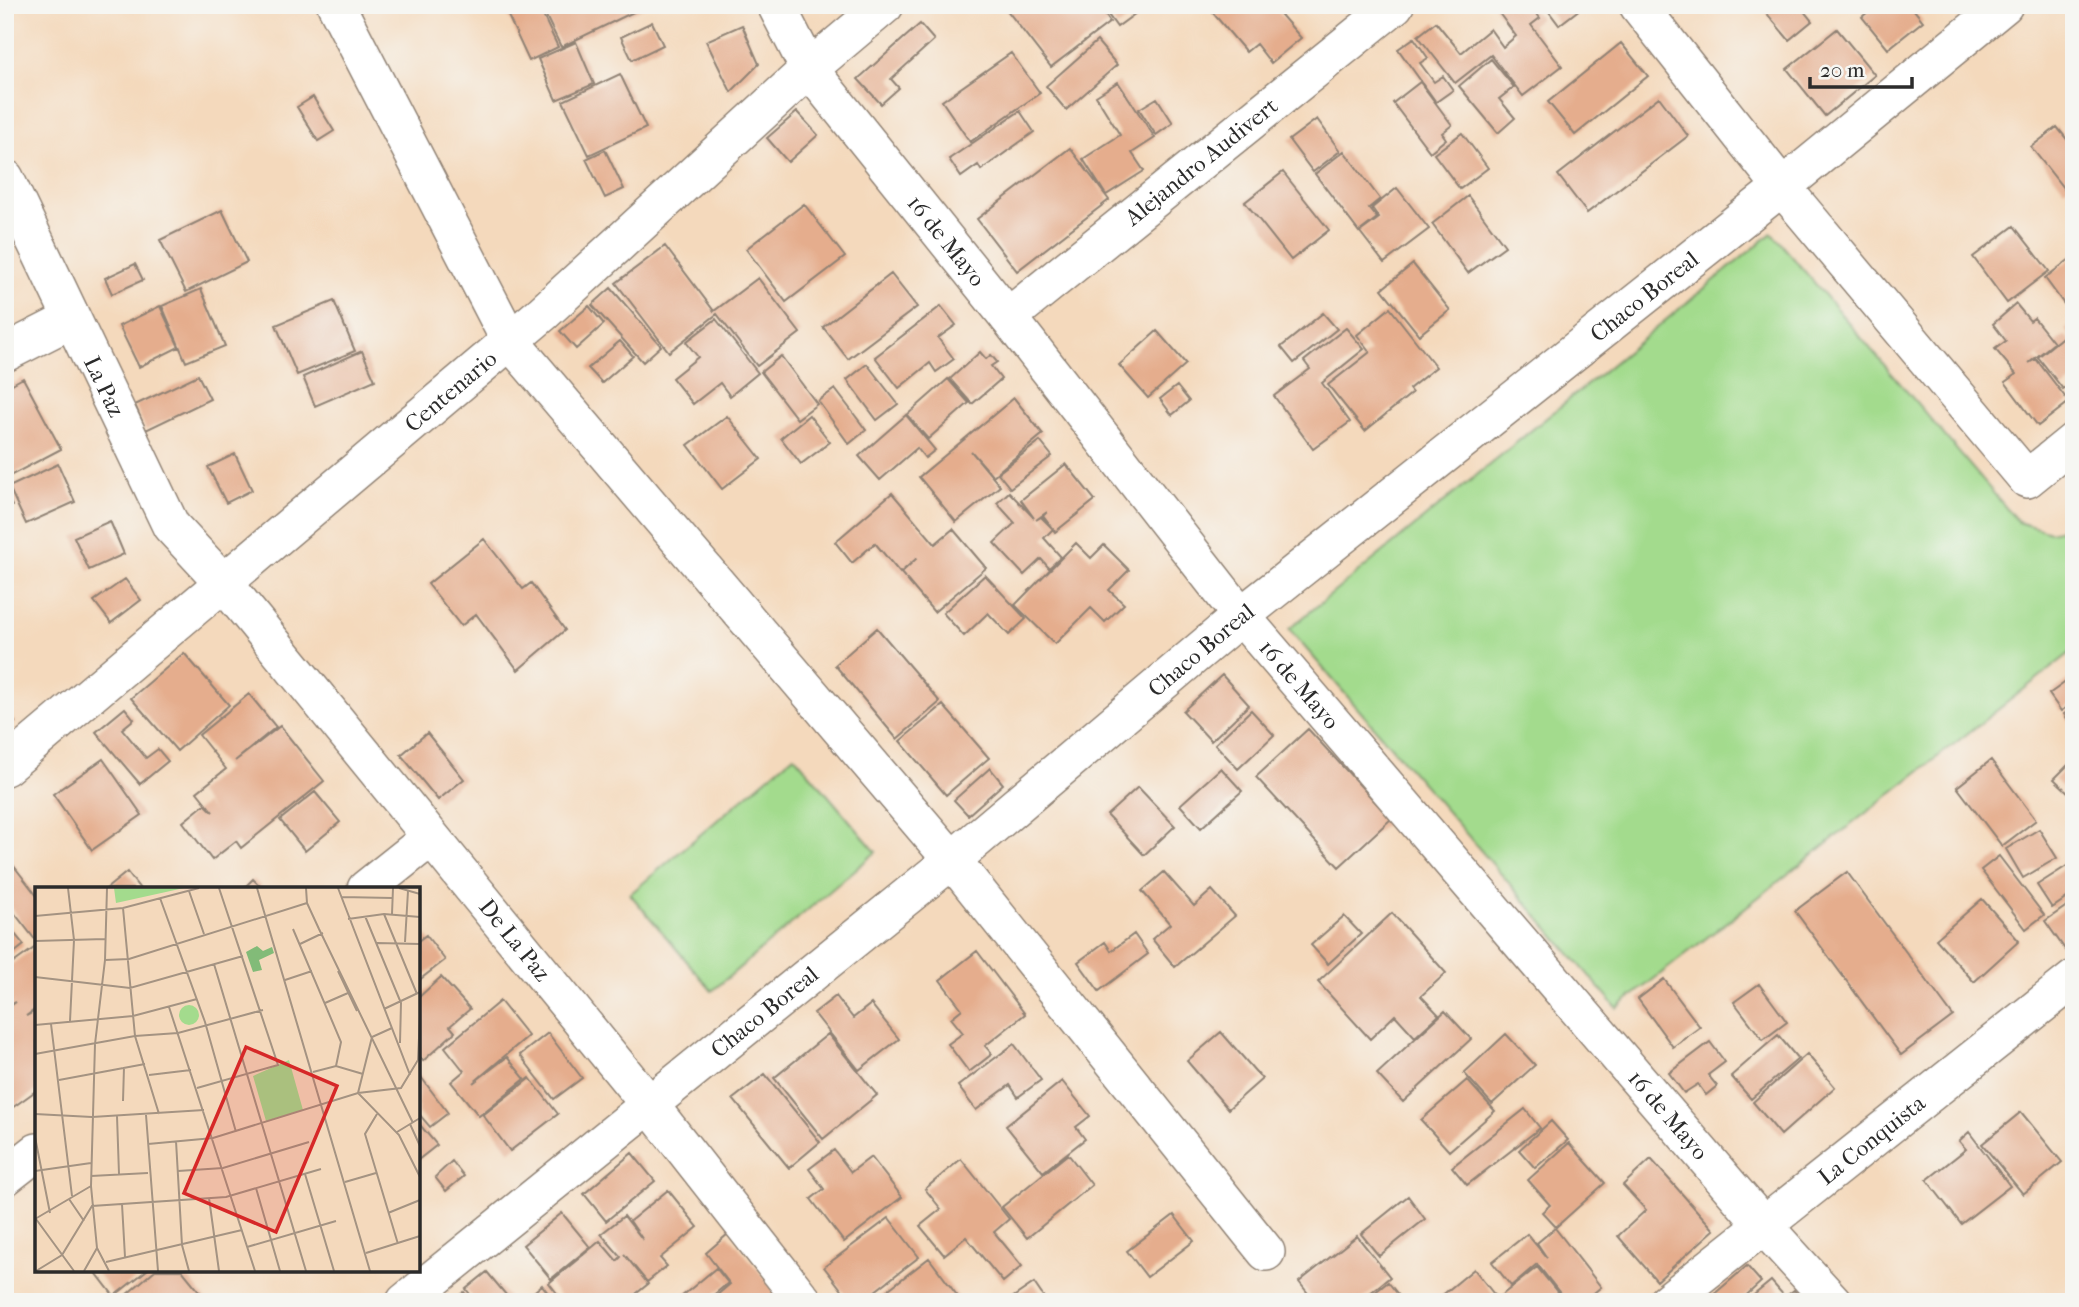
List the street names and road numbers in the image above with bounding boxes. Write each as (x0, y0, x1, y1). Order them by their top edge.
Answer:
street label: Alejandro Audivert (1119, 92, 1283, 232)
street label: 16 de Mayo (902, 190, 991, 292)
street label: Chaco Boreal (1585, 245, 1704, 347)
street label: Centenario (399, 345, 502, 437)
street label: La Paz (78, 352, 130, 421)
street label: Chaco Boreal (1142, 597, 1260, 702)
street label: 16 de Mayo (1254, 634, 1345, 735)
street label: De La Paz (474, 894, 556, 986)
street label: Chaco Boreal (705, 960, 824, 1063)
street label: 16 de Mayo (1623, 1065, 1714, 1165)
street label: La Conquista (1813, 1089, 1931, 1190)

